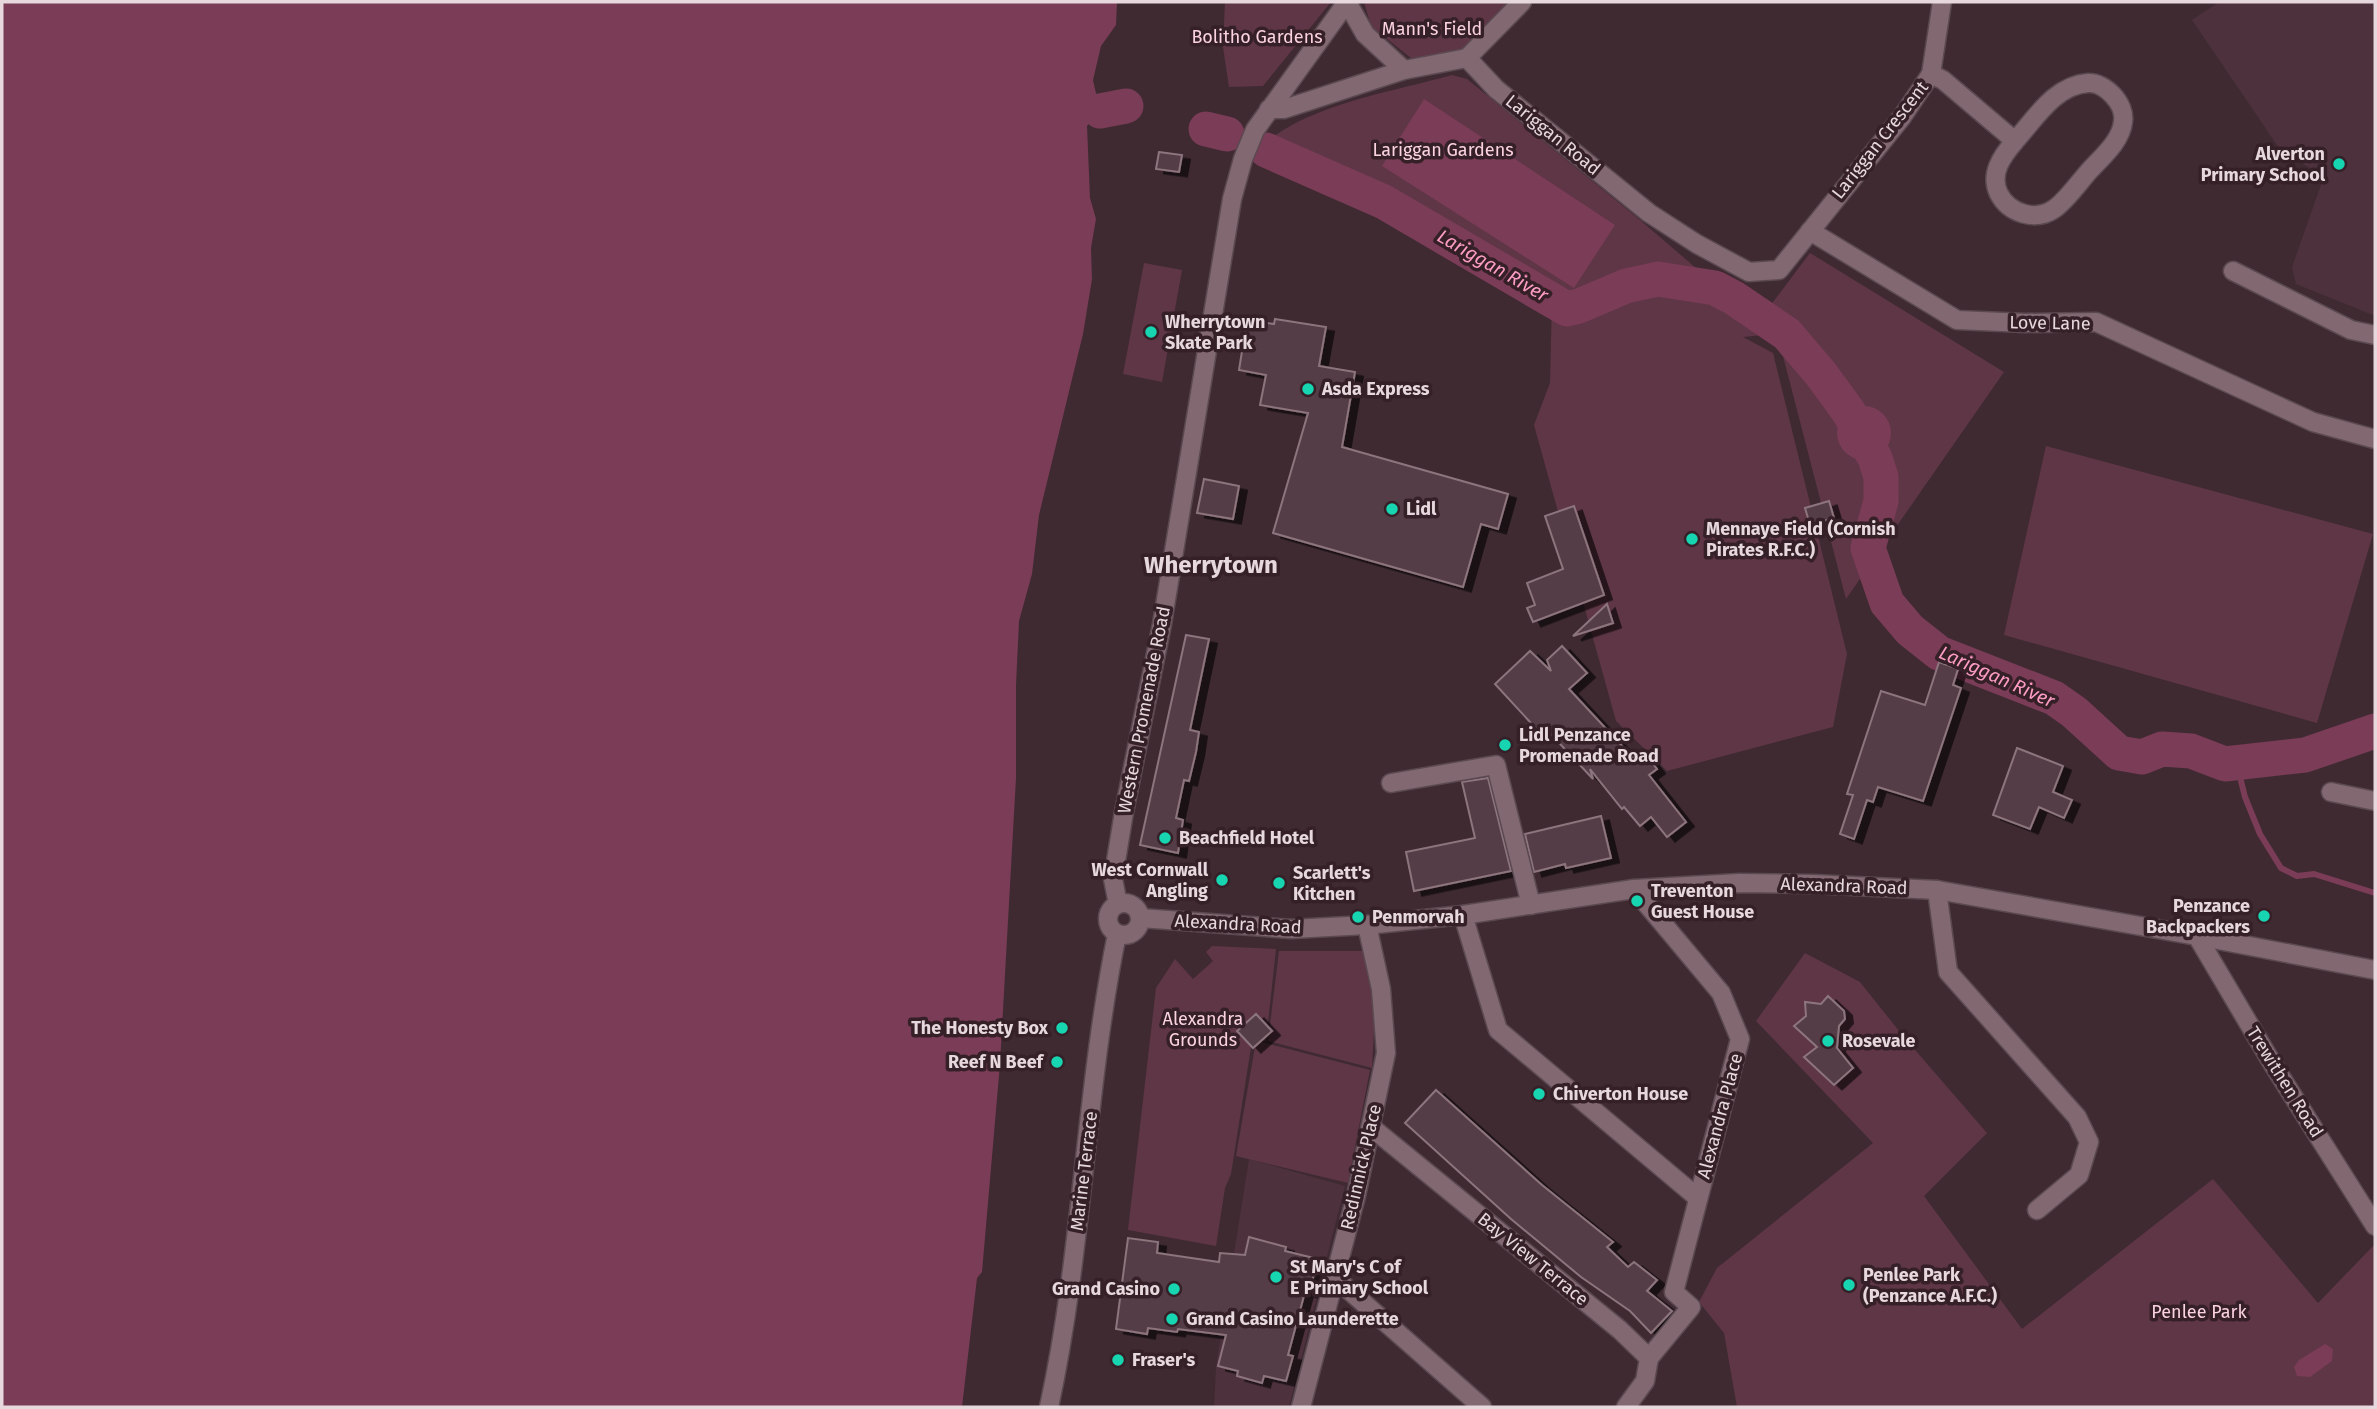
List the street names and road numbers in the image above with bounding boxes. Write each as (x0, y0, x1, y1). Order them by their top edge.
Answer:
street label: Lariggan Crescent (1827, 76, 1933, 203)
street label: Lariggan Road (1501, 90, 1605, 180)
street label: Love Lane (2009, 311, 2091, 335)
street label: Western Promenade Road (1113, 605, 1175, 815)
street label: Alexandra Road (1780, 873, 1908, 899)
street label: Alexandra Road (1174, 910, 1302, 938)
street label: Trewithen Road (2242, 1022, 2328, 1142)
street label: Alexandra Place (1693, 1051, 1747, 1181)
street label: Redinnick Place (1336, 1102, 1386, 1232)
street label: Marine Terrace (1066, 1110, 1102, 1232)
street label: Bay View Terrace (1473, 1208, 1593, 1310)

